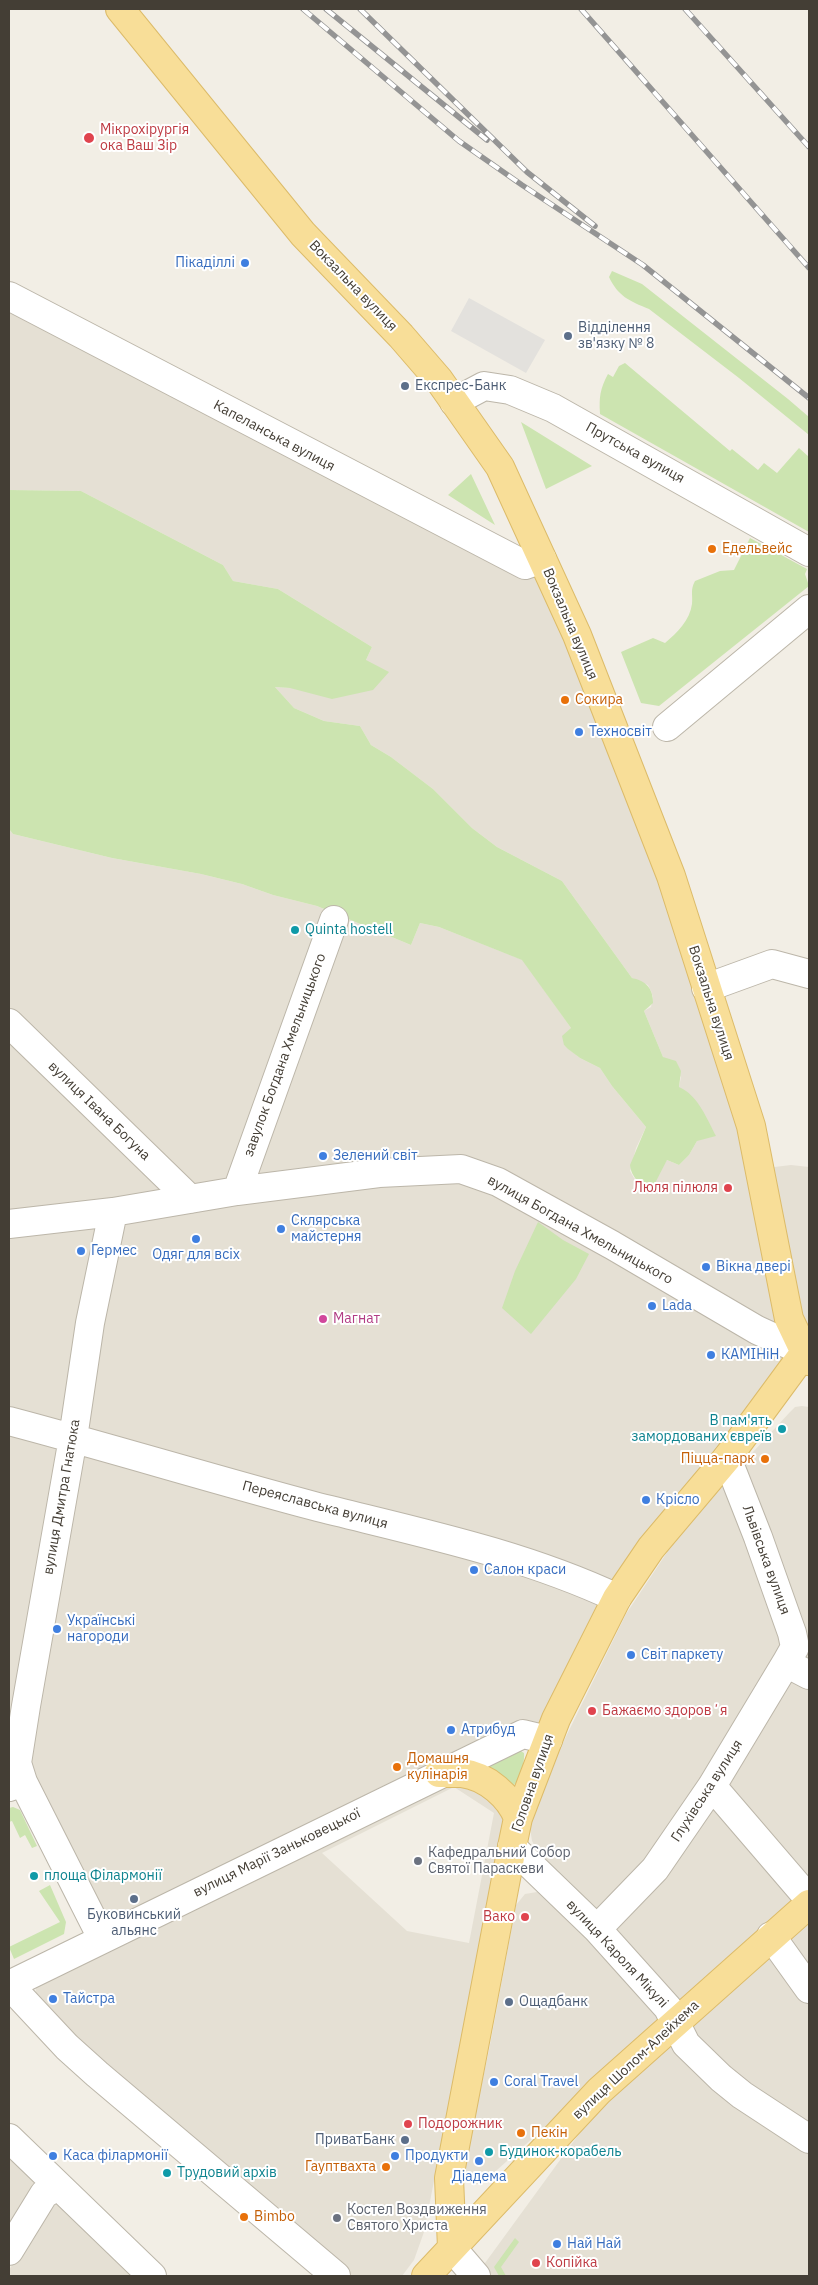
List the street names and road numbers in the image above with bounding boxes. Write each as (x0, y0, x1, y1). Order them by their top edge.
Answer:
street label: Вокзальна вулиця (305, 237, 401, 335)
street label: Капеланська вулиця (210, 397, 338, 475)
street label: Прутська вулиця (583, 419, 687, 487)
street label: Вокзальна вулиця (539, 566, 601, 682)
street label: Вокзальна вулиця (684, 943, 738, 1063)
street label: завулок Богдана Хмельницького (240, 951, 330, 1159)
street label: вулиця Івана Богуна (45, 1058, 153, 1164)
street label: вулиця Богдана Хмельницького (484, 1172, 676, 1288)
street label: вулиця Дмитра Гнатюка (40, 1418, 84, 1576)
street label: Переяславська вулиця (240, 1477, 390, 1533)
street label: Львівська вулиця (738, 1503, 794, 1617)
street label: Головна вулиця (508, 1732, 558, 1834)
street label: Глухівська вулиця (668, 1737, 746, 1845)
street label: вулиця Марії Заньковецької (191, 1805, 363, 1901)
street label: вулиця Кароля Мікулі (562, 1896, 672, 2012)
street label: вулиця Шолом-Алейхема (569, 1997, 703, 2123)

